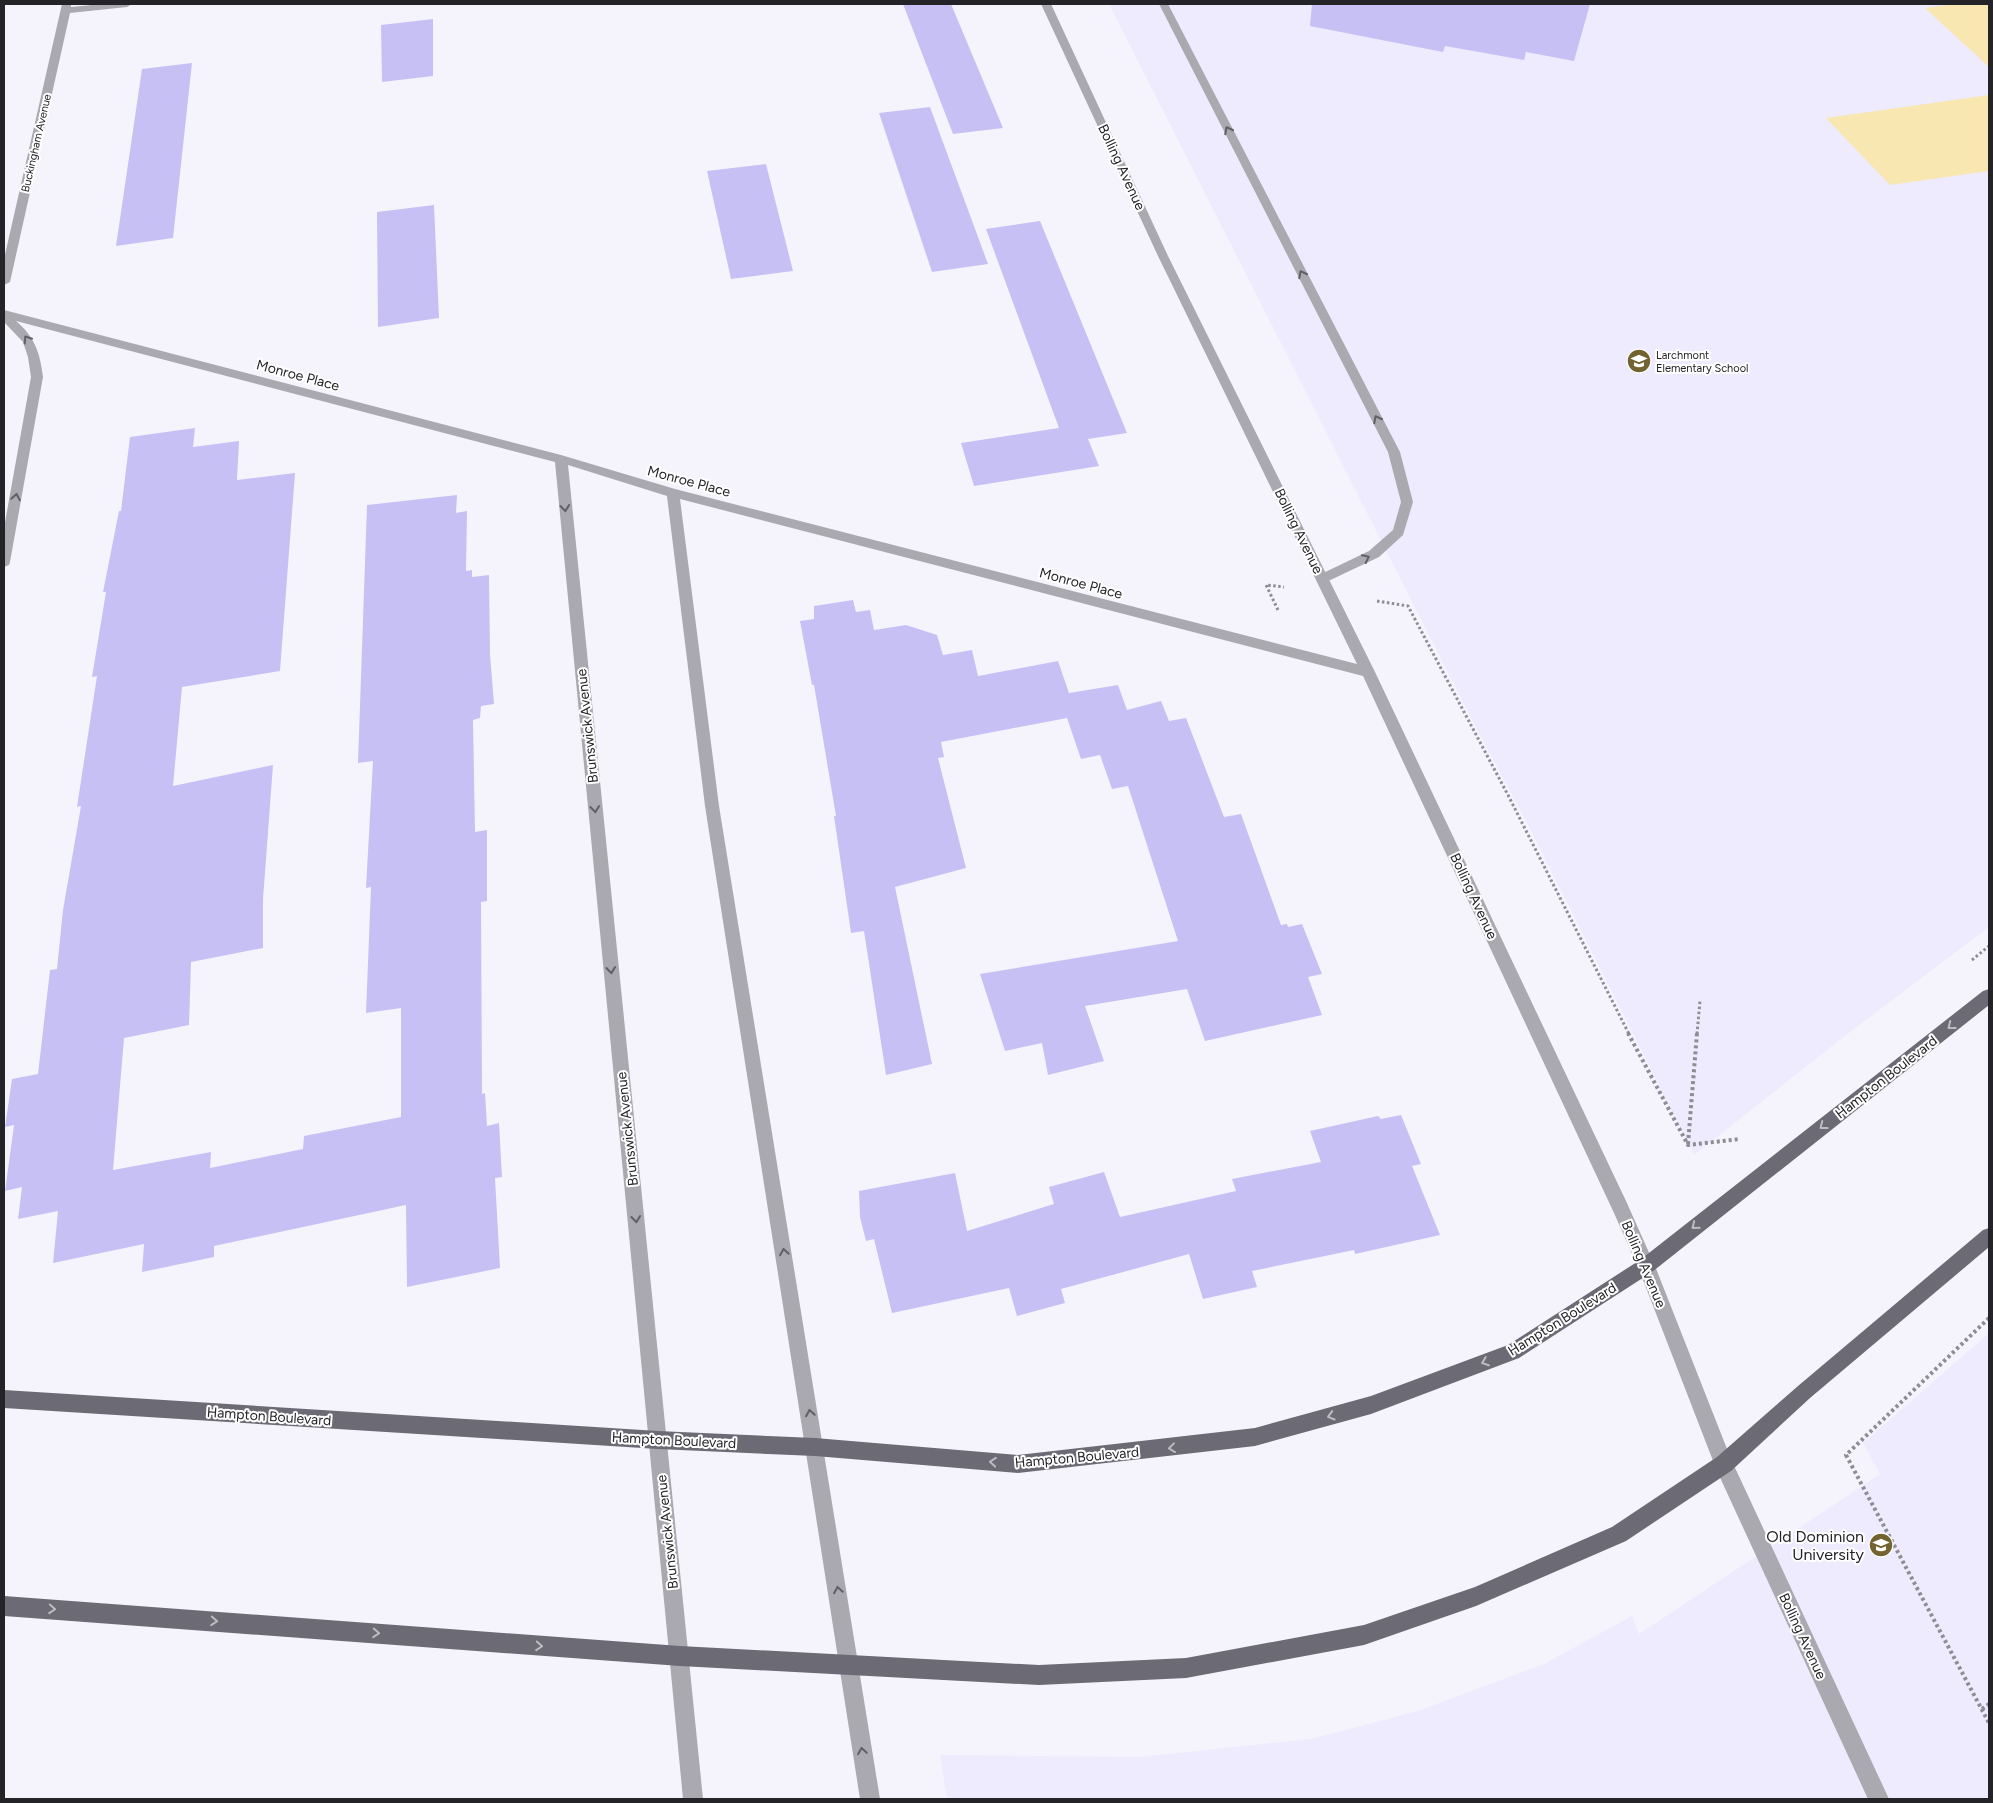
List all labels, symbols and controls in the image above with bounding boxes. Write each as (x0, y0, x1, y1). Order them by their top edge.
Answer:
street label: Buckingham Avenue (19, 93, 54, 193)
street label: Bolling Avenue (1094, 122, 1149, 213)
one-way arrow (1224, 126, 1234, 135)
one-way arrow (1298, 270, 1308, 279)
one-way arrow (24, 335, 33, 345)
school or university icon: Larchmont Elementary School (1626, 348, 1652, 374)
place label: Larchmont Elementary School (1656, 349, 1748, 375)
street label: Monroe Place (254, 356, 342, 395)
one-way arrow (1373, 415, 1383, 424)
street label: Monroe Place (645, 462, 733, 501)
street label: Bolling Avenue (1271, 486, 1327, 577)
one-way arrow (10, 493, 20, 502)
one-way arrow (560, 504, 571, 512)
one-way arrow (1361, 554, 1370, 564)
street label: Monroe Place (1037, 564, 1125, 603)
street label: Brunswick Avenue (573, 668, 602, 784)
one-way arrow (590, 805, 601, 813)
street label: Bolling Avenue (1446, 851, 1501, 942)
one-way arrow (606, 967, 617, 975)
one-way arrow (1948, 1020, 1957, 1028)
street label: Hampton Boulevard (1832, 1032, 1941, 1122)
street label: Brunswick Avenue (613, 1071, 642, 1187)
one-way arrow (1819, 1120, 1829, 1129)
one-way arrow (630, 1216, 641, 1224)
street label: Bolling Avenue (1618, 1218, 1670, 1311)
one-way arrow (1692, 1221, 1701, 1229)
one-way arrow (779, 1248, 790, 1256)
street label: Hampton Boulevard (1505, 1279, 1620, 1360)
one-way arrow (1481, 1356, 1489, 1366)
street label: Hampton Boulevard (206, 1404, 332, 1429)
one-way arrow (805, 1408, 815, 1417)
one-way arrow (1327, 1410, 1336, 1421)
street label: Hampton Boulevard (611, 1429, 737, 1452)
one-way arrow (1168, 1442, 1176, 1453)
street label: Hampton Boulevard (1014, 1444, 1140, 1471)
one-way arrow (989, 1456, 997, 1467)
street label: Brunswick Avenue (653, 1474, 682, 1590)
place label: Old Dominion University (1766, 1527, 1865, 1564)
school or university icon: Old Dominion University (1868, 1532, 1894, 1558)
one-way arrow (834, 1586, 844, 1595)
street label: Bolling Avenue (1775, 1591, 1830, 1682)
one-way arrow (49, 1604, 57, 1615)
one-way arrow (211, 1616, 219, 1627)
one-way arrow (373, 1628, 381, 1639)
one-way arrow (535, 1640, 543, 1651)
one-way arrow (857, 1747, 868, 1755)

